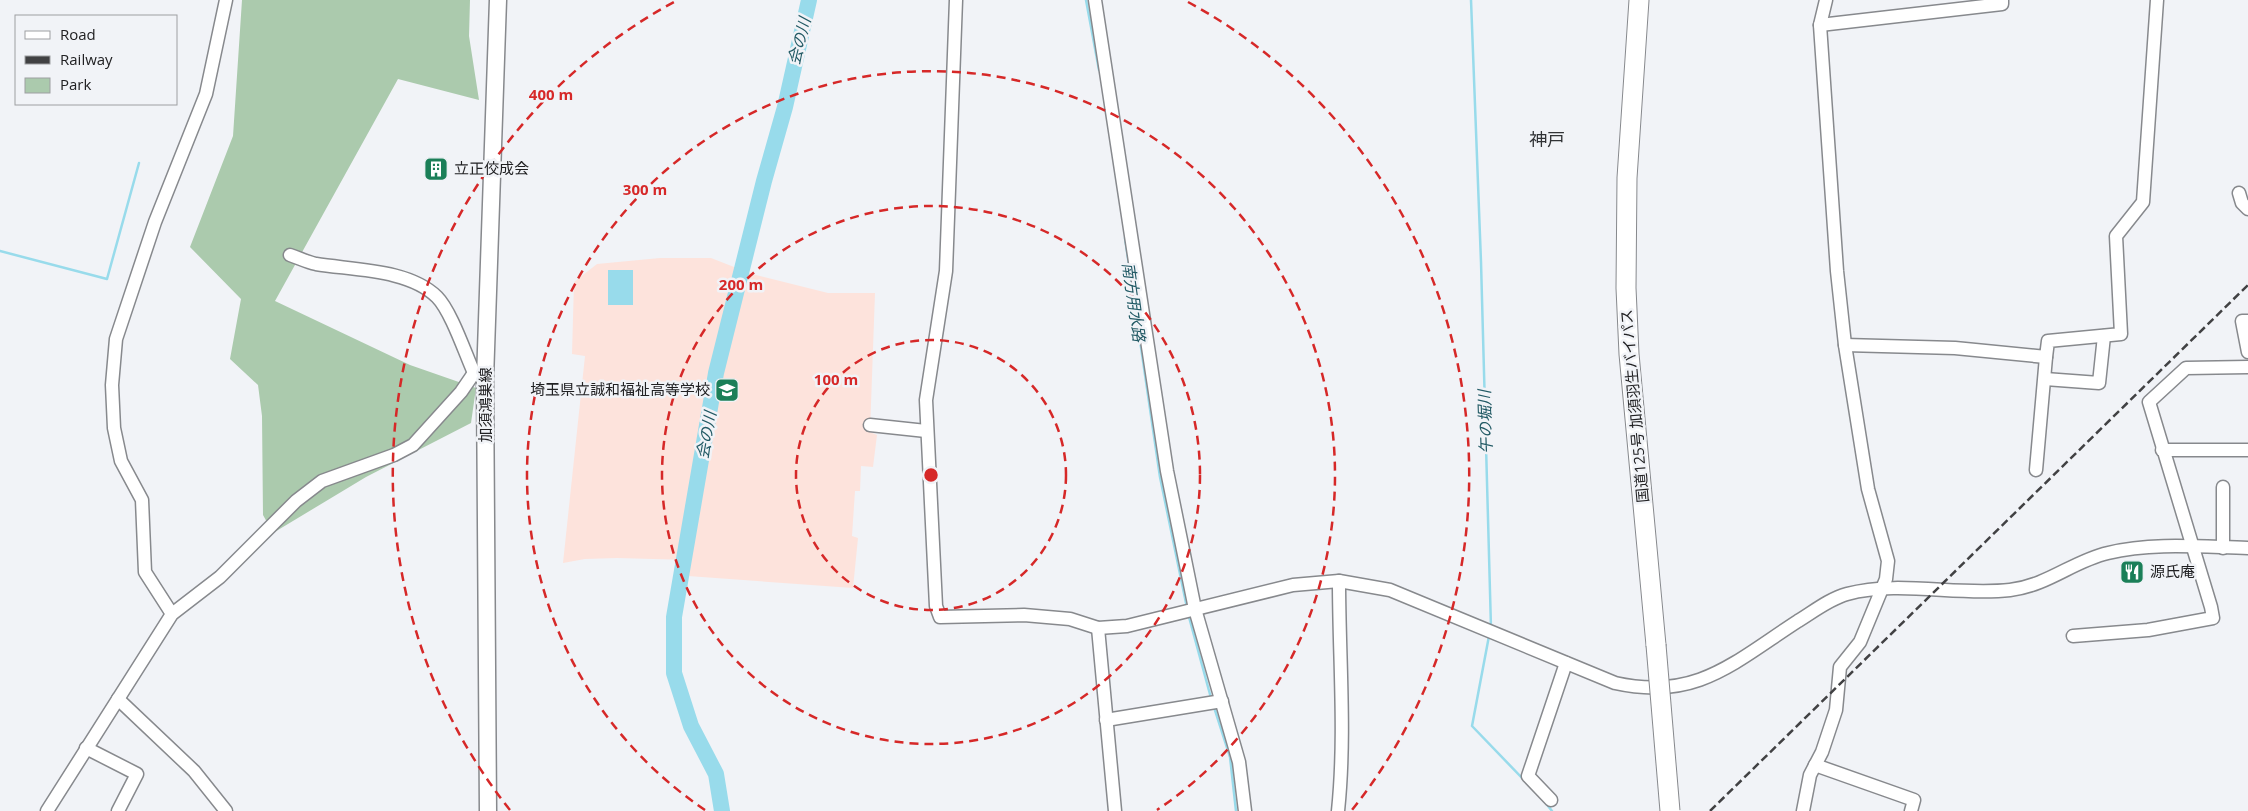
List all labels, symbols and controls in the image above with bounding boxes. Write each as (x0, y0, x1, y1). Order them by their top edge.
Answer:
water label: 会の川 (783, 13, 816, 67)
legend (15, 15, 178, 105)
text: Road (60, 24, 96, 44)
text: Railway (60, 49, 113, 69)
text: Park (60, 74, 91, 94)
text: 400 m (529, 84, 573, 104)
district label: 神戸 (1529, 127, 1565, 151)
building icon: 立正佼成会 (423, 156, 449, 182)
place label: 立正佼成会 (454, 158, 529, 178)
text: 300 m (623, 179, 667, 199)
water label: 南方用水路 (1118, 261, 1151, 345)
text: 200 m (719, 274, 763, 294)
street label: 国道125号 加須羽生バイパス (1616, 308, 1652, 504)
street label: 加須鴻巣線 (475, 367, 495, 443)
text: 100 m (814, 369, 858, 389)
school or university icon: 埼玉県立誠和福祉高等学校 (714, 377, 740, 403)
place label: 埼玉県立誠和福祉高等学校 (530, 379, 710, 399)
water label: 午の堀川 (1473, 388, 1497, 454)
water label: 会の川 (691, 407, 721, 461)
centre of rings (922, 466, 940, 484)
restaurant icon: 源氏庵 (2119, 559, 2145, 585)
place label: 源氏庵 (2150, 561, 2195, 581)

